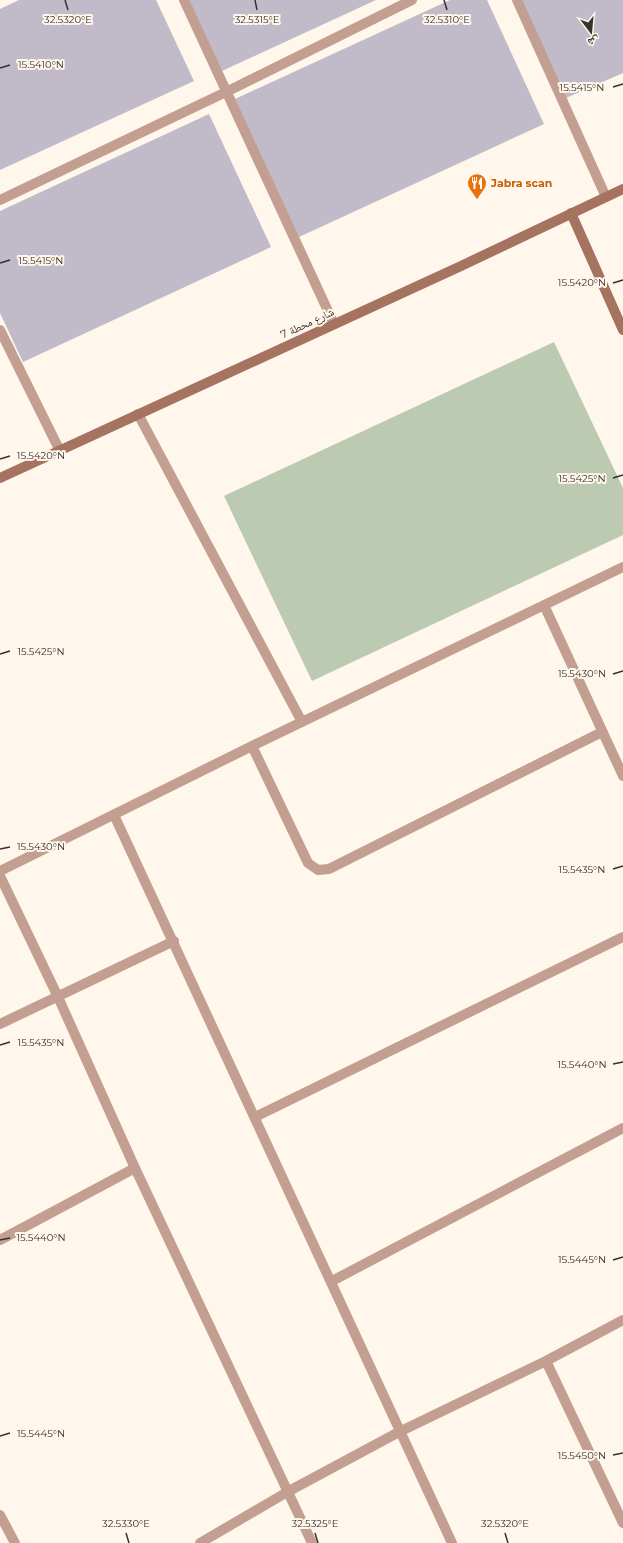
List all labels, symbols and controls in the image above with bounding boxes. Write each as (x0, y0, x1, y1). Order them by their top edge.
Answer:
north arrow (571, 12, 611, 52)
text: 32.5320°E (44, 13, 92, 26)
text: 32.5315°E (235, 13, 280, 26)
text: 32.5310°E (424, 13, 470, 26)
text: ش (586, 32, 601, 50)
text: 15.5410°N (18, 58, 64, 71)
text: 15.5415°N (560, 81, 604, 94)
restaurant icon: Jabra scan (466, 172, 488, 200)
place label: Jabra scan (490, 176, 552, 190)
text: 15.5415°N (19, 254, 63, 267)
text: 15.5420°N (558, 276, 606, 289)
street label: شارع محطة 7 (278, 305, 336, 341)
text: 15.5420°N (17, 449, 65, 462)
text: 15.5425°N (558, 472, 606, 485)
text: 15.5425°N (17, 645, 65, 658)
text: 15.5430°N (558, 667, 606, 680)
text: 15.5430°N (17, 840, 65, 853)
text: 15.5435°N (559, 863, 605, 876)
text: 15.5435°N (18, 1036, 64, 1049)
text: 15.5440°N (557, 1058, 607, 1071)
text: 15.5440°N (16, 1231, 66, 1244)
text: 15.5445°N (558, 1253, 606, 1266)
text: 15.5445°N (17, 1427, 65, 1440)
text: 15.5450°N (558, 1449, 606, 1462)
text: 32.5330°E (102, 1517, 150, 1530)
text: 32.5325°E (292, 1517, 339, 1530)
text: 32.5320°E (481, 1517, 529, 1530)

